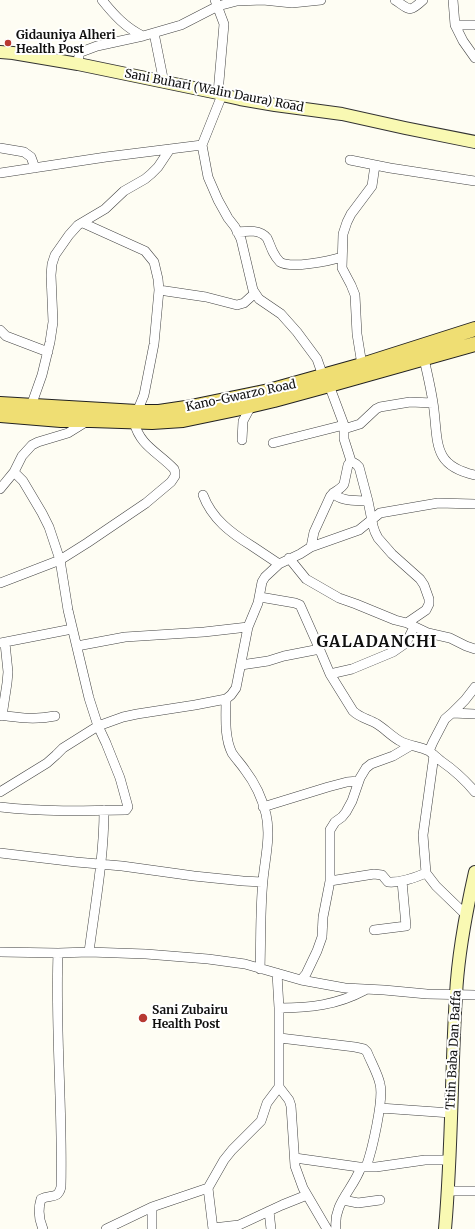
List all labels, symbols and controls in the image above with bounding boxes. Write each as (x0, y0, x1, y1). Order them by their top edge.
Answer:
place label: Gidauniya Alheri Health Post (16, 29, 116, 57)
marker: Gidauniya Alheri Health Post (3, 38, 13, 48)
street label: Sani Buhari (Walin Daura) Road (123, 67, 305, 115)
street label: Kano-Gwarzo Road (185, 377, 297, 415)
district label: GALADANCHI (316, 632, 438, 652)
street label: Titin Baba Dan Baffa (444, 990, 464, 1110)
place label: Sani Zubairu Health Post (152, 1004, 228, 1032)
marker: Sani Zubairu Health Post (137, 1012, 149, 1024)

